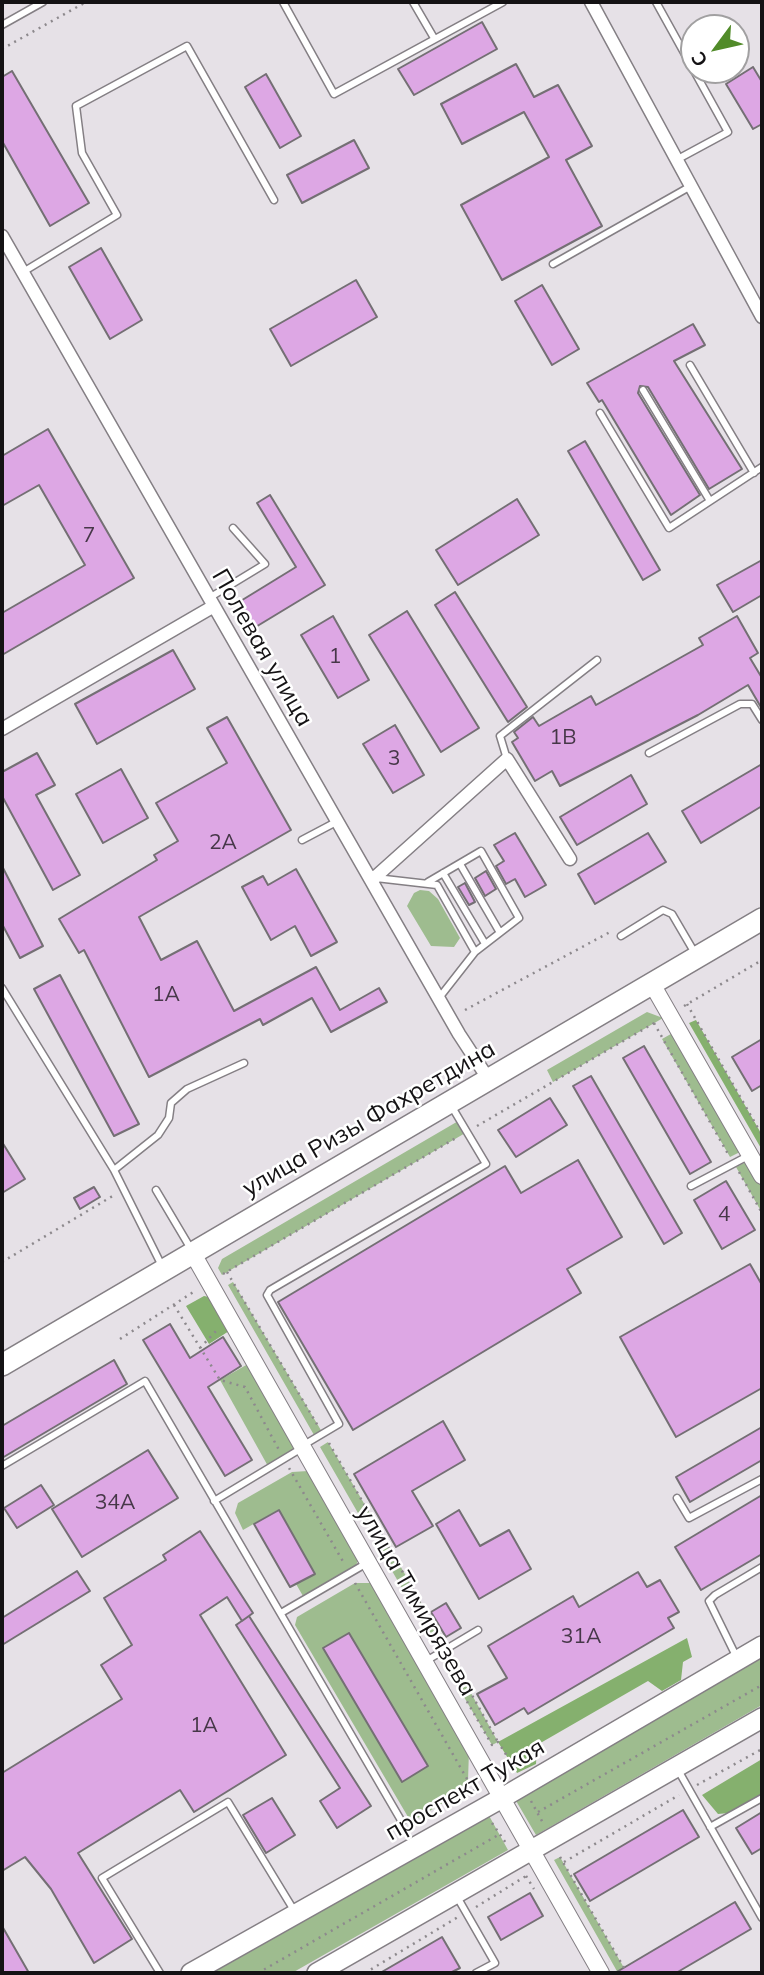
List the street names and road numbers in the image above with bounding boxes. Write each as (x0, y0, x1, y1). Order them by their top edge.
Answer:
street label: Полевая улица (205, 564, 319, 732)
street label: улица Ризы Фахретдина (237, 1035, 501, 1203)
street label: улица Тимирязева (350, 1501, 482, 1701)
street label: проспект Тукая (380, 1733, 550, 1847)

